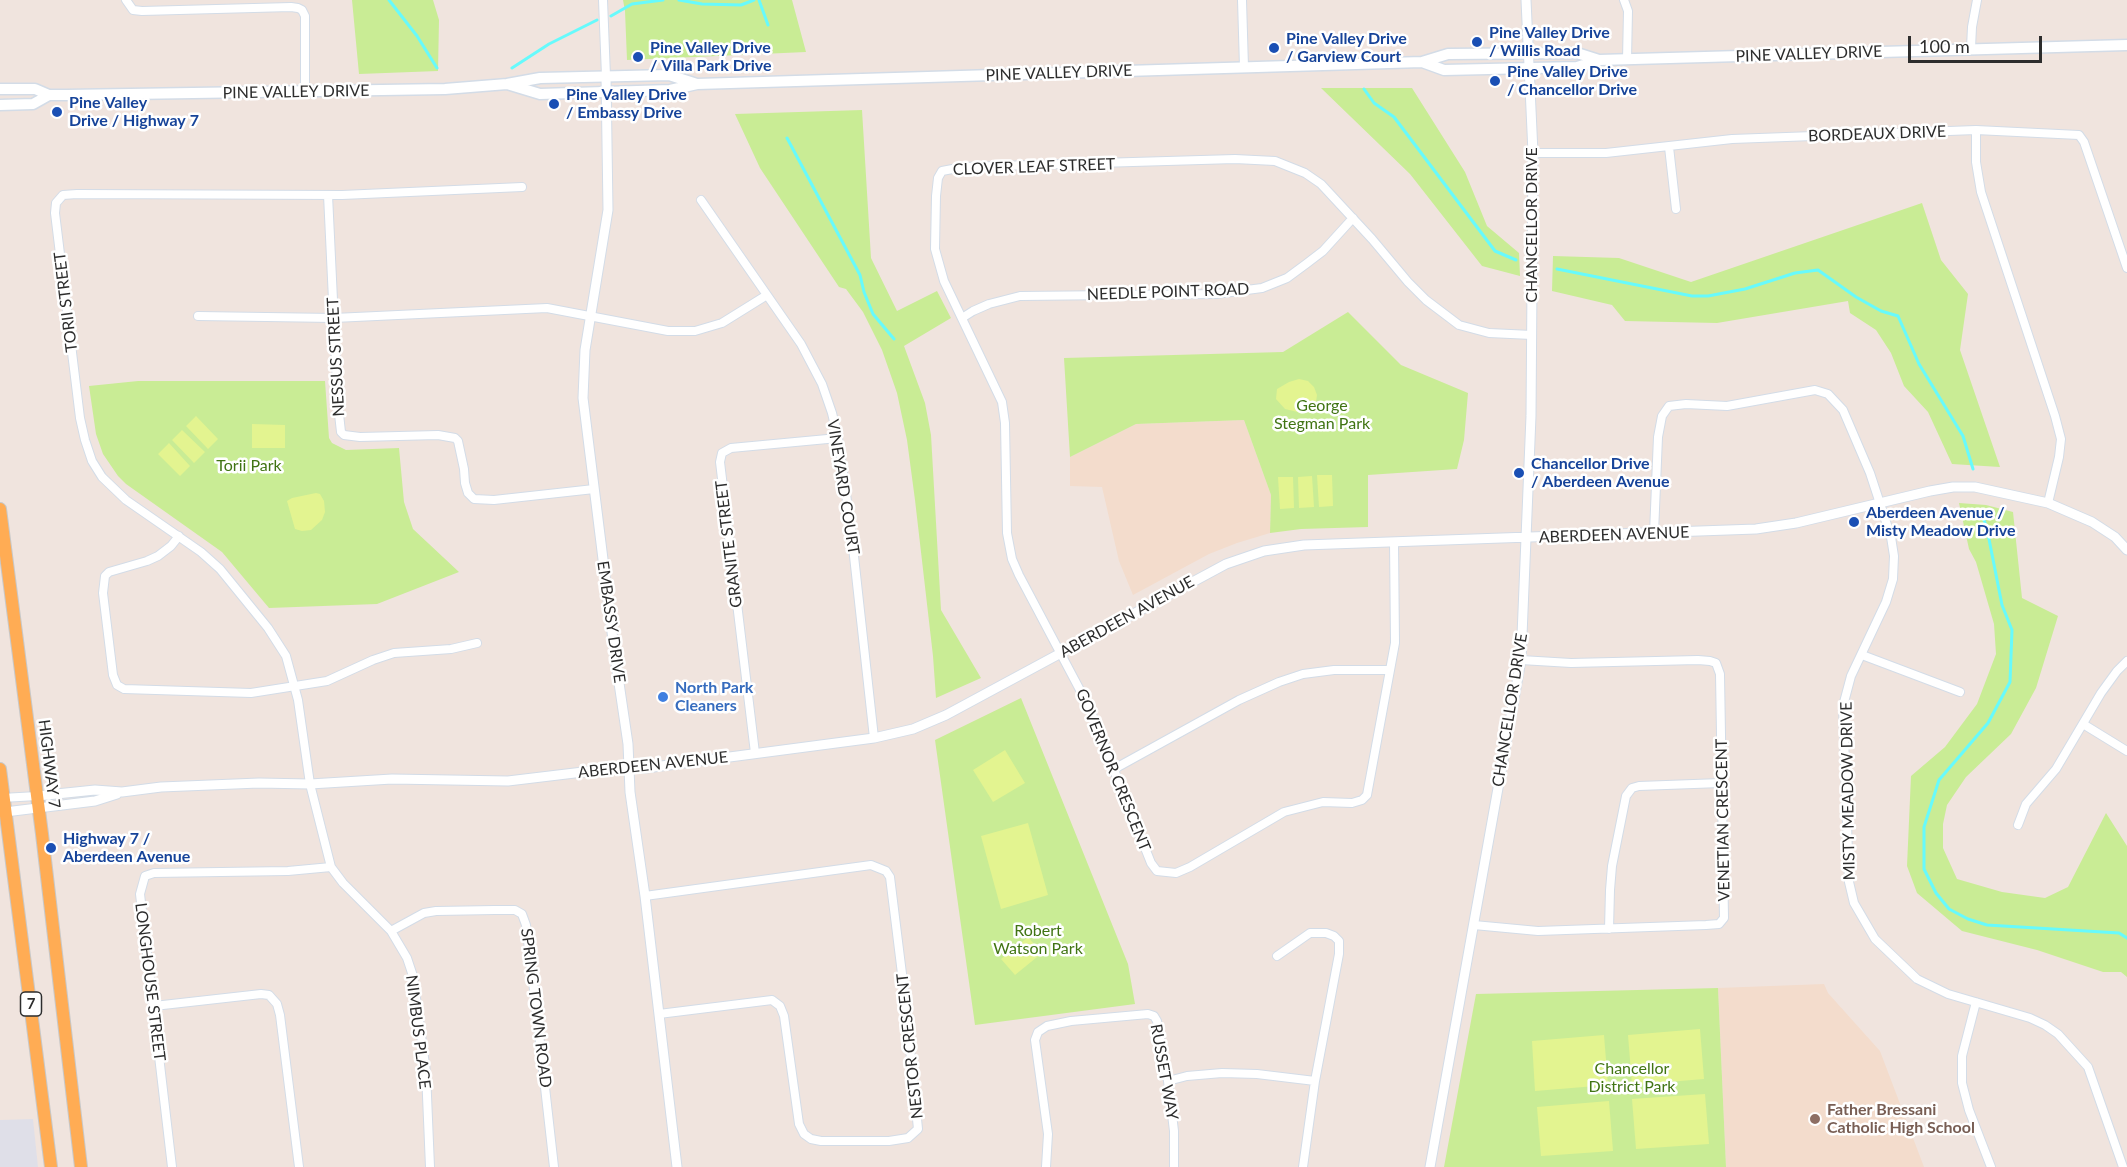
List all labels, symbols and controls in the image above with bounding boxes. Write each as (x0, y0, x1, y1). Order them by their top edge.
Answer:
place label: Pine Valley Drive / Willis Road (1489, 23, 1610, 61)
scale bar (1911, 24, 2044, 62)
place label: Pine Valley Drive / Garview Court (1286, 29, 1407, 67)
marker: Pine Valley Drive / Willis Road (1470, 35, 1484, 49)
text: 100 m (1919, 35, 1970, 57)
place label: Pine Valley Drive / Villa Park Drive (650, 38, 771, 76)
marker: Pine Valley Drive / Garview Court (1267, 41, 1281, 55)
street label: PINE VALLEY DRIVE (1735, 42, 1883, 66)
marker: Pine Valley Drive / Villa Park Drive (631, 50, 645, 64)
street label: PINE VALLEY DRIVE (985, 61, 1133, 85)
place label: Pine Valley Drive / Chancellor Drive (1507, 62, 1637, 100)
marker: Pine Valley Drive / Chancellor Drive (1488, 74, 1502, 88)
street label: PINE VALLEY DRIVE (222, 81, 370, 103)
place label: Pine Valley Drive / Embassy Drive (566, 85, 687, 123)
place label: Pine Valley Drive / Highway 7 (69, 93, 199, 131)
marker: Pine Valley Drive / Embassy Drive (547, 97, 561, 111)
marker: Pine Valley Drive / Highway 7 (50, 105, 64, 119)
street label: BORDEAUX DRIVE (1808, 122, 1946, 146)
street label: CHANCELLOR DRIVE (1522, 147, 1542, 303)
street label: CLOVER LEAF STREET (952, 155, 1116, 179)
street label: TORII STREET (50, 251, 82, 353)
street label: NEEDLE POINT ROAD (1086, 280, 1250, 304)
street label: NESSUS STREET (323, 297, 349, 417)
park label: George Stegman Park (1274, 396, 1370, 434)
street label: VINEYARD COURT (823, 418, 863, 556)
place label: Chancellor Drive / Aberdeen Avenue (1531, 454, 1670, 492)
park label: Torii Park (216, 456, 282, 476)
marker: Chancellor Drive / Aberdeen Avenue (1512, 466, 1526, 480)
street label: GRANITE STREET (712, 479, 746, 609)
place label: Aberdeen Avenue / Misty Meadow Drive (1866, 503, 2016, 541)
marker: Aberdeen Avenue / Misty Meadow Drive (1847, 515, 1861, 529)
street label: ABERDEEN AVENUE (1538, 523, 1690, 547)
street label: EMBASSY DRIVE (593, 560, 629, 684)
street label: ABERDEEN AVENUE (1056, 572, 1198, 662)
street label: CHANCELLOR DRIVE (1488, 632, 1532, 788)
place label: North Park Cleaners (675, 678, 753, 716)
street label: GOVERNOR CRESCENT (1072, 686, 1154, 854)
marker: North Park Cleaners (656, 690, 670, 704)
street label: MISTY MEADOW DRIVE (1837, 702, 1859, 880)
street label: HIGHWAY 7 (34, 718, 64, 810)
street label: VENETIAN CRESCENT (1712, 738, 1734, 902)
street label: ABERDEEN AVENUE (577, 748, 729, 782)
place label: Highway 7 / Aberdeen Avenue (63, 829, 190, 867)
marker: Highway 7 / Aberdeen Avenue (44, 841, 58, 855)
street label: LONGHOUSE STREET (131, 902, 169, 1062)
park label: Robert Watson Park (993, 921, 1083, 959)
street label: SPRING TOWN ROAD (517, 927, 555, 1089)
street label: NESTOR CRESCENT (893, 972, 927, 1120)
street label: NIMBUS PLACE (401, 974, 435, 1090)
road number: 7 (20, 992, 42, 1016)
street label: RUSSET WAY (1146, 1022, 1182, 1122)
park label: Chancellor District Park (1589, 1059, 1675, 1097)
place label: Father Bressani Catholic High School (1827, 1100, 1975, 1138)
marker: Father Bressani Catholic High School (1808, 1112, 1822, 1126)

